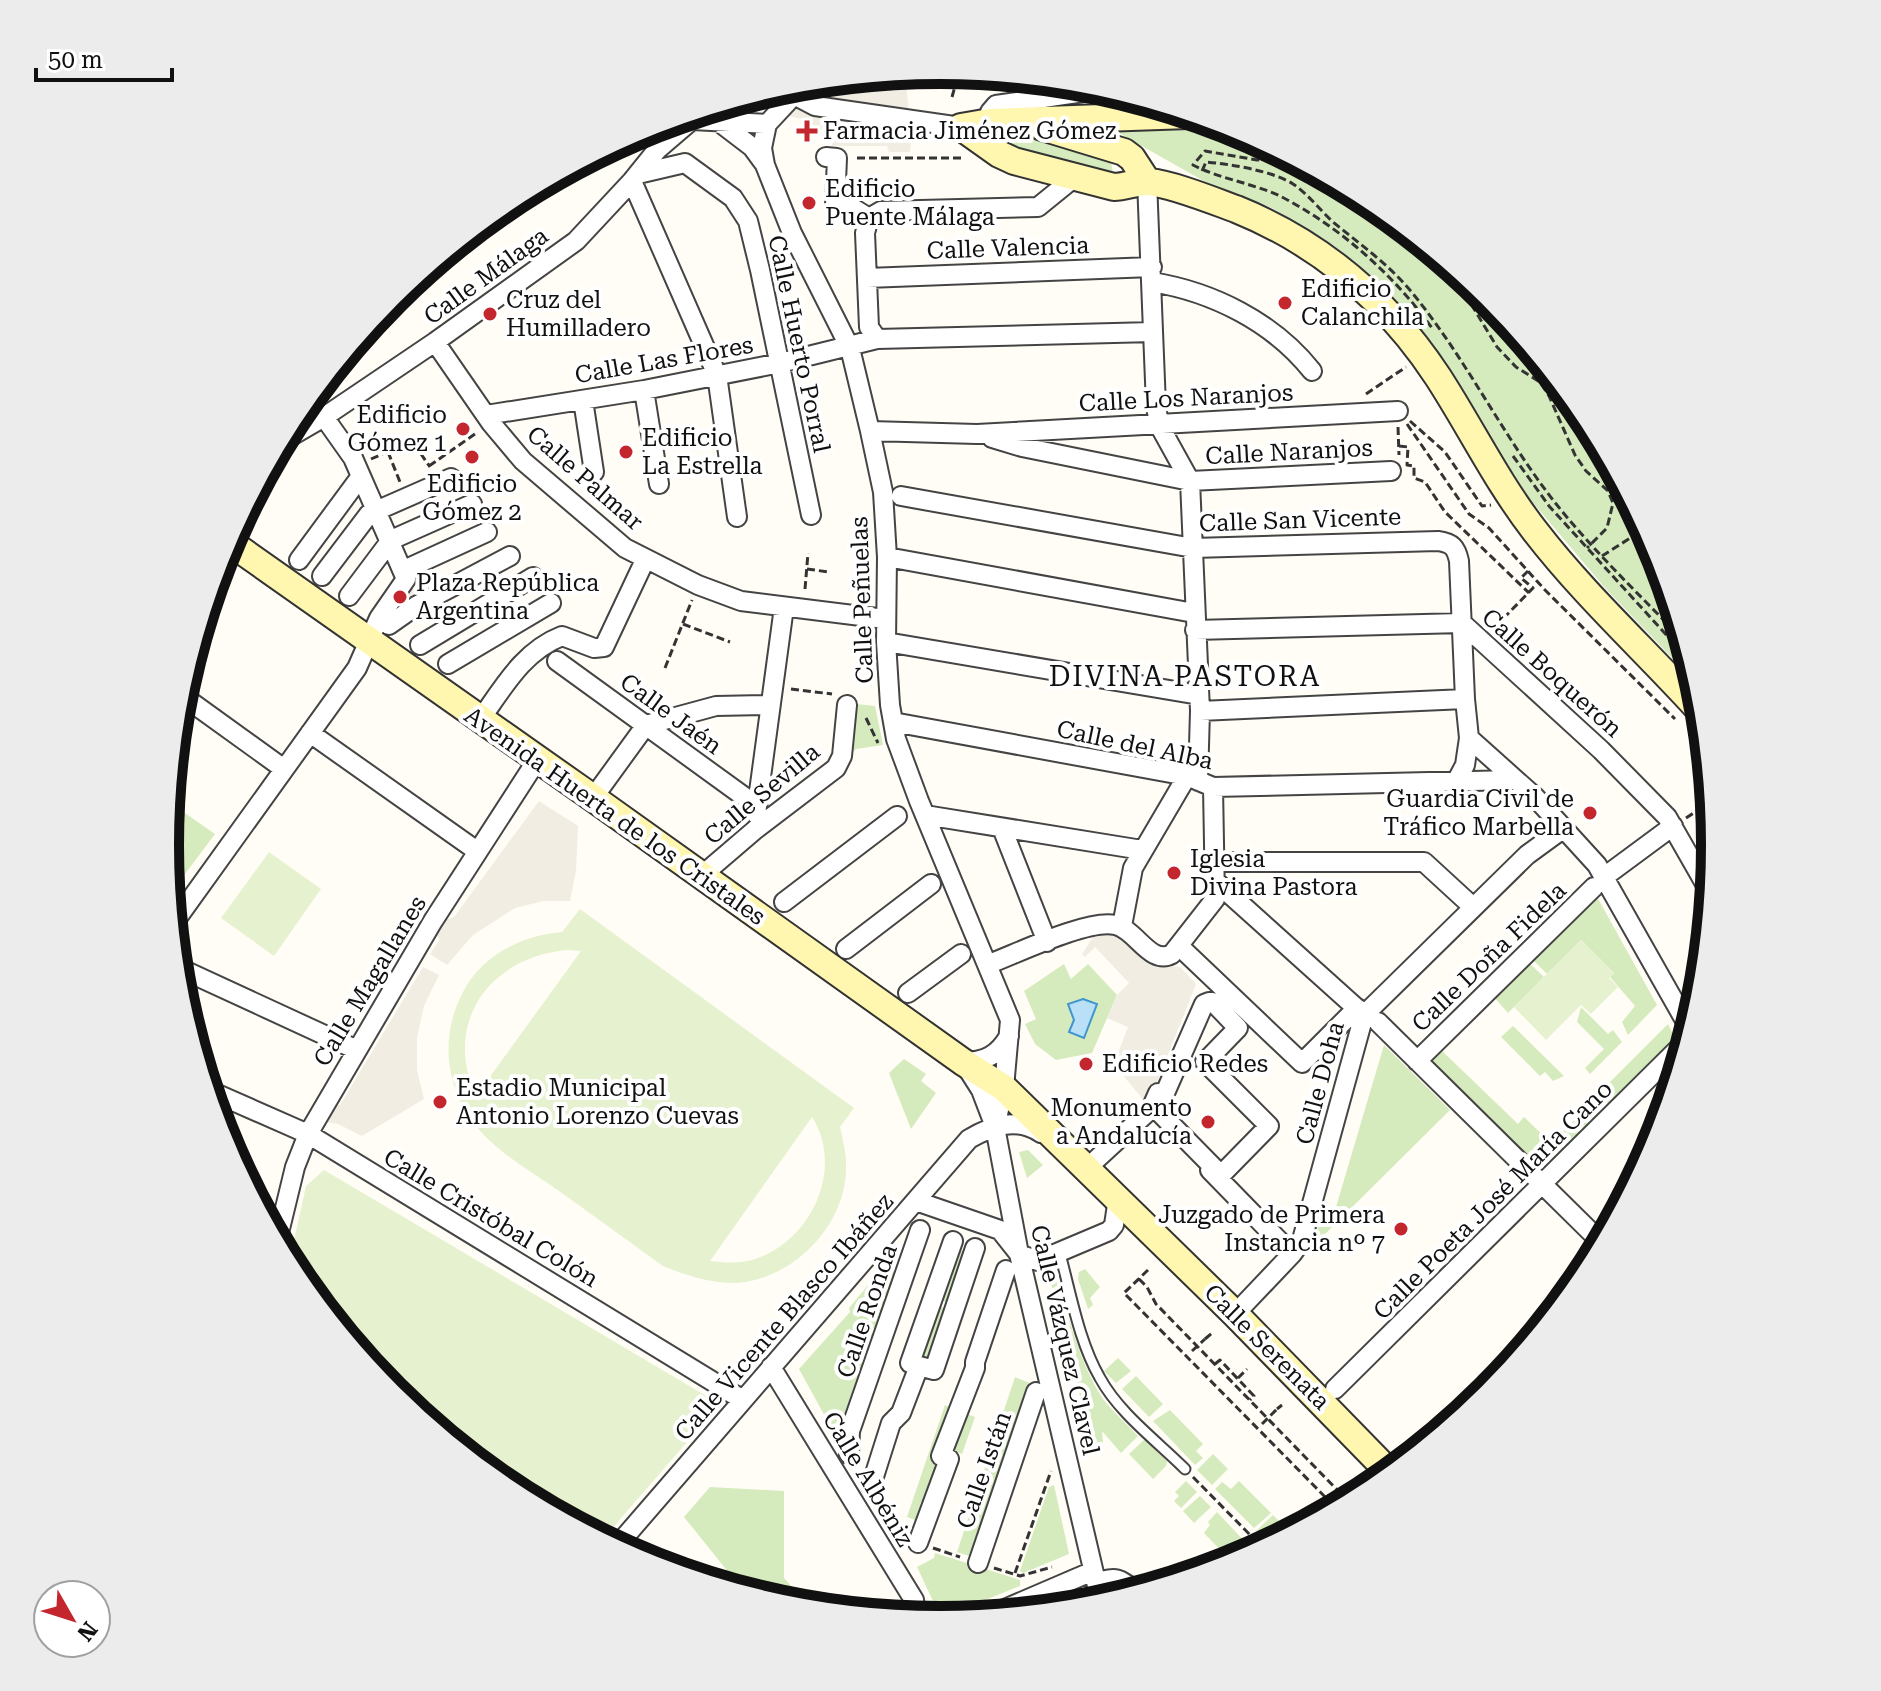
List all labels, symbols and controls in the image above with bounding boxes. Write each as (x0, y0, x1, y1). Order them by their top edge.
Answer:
scale bar (36, 32, 172, 82)
text: 50 m (48, 46, 103, 74)
place label: Farmacia Jiménez Gómez (823, 117, 1116, 145)
marker: Farmacia Jiménez Gómez (798, 122, 816, 140)
place label: Edificio Puente Málaga (825, 175, 995, 231)
marker: Edificio Puente Málaga (800, 194, 818, 212)
street label: Calle Málaga (418, 222, 554, 330)
street label: Calle Valencia (926, 231, 1090, 265)
street label: Calle Huerto Porral (762, 233, 836, 455)
place label: Edificio Calanchila (1301, 275, 1424, 331)
place label: Cruz del Humilladero (506, 286, 651, 342)
marker: Edificio Calanchila (1276, 294, 1294, 312)
marker: Cruz del Humilladero (481, 305, 499, 323)
street label: Calle Las Flores (573, 331, 755, 389)
street label: Calle Los Naranjos (1078, 378, 1294, 418)
place label: Edificio Gómez 1 (347, 401, 447, 457)
marker: Edificio Gómez 1 (454, 420, 472, 438)
street label: Calle Palmar (521, 420, 649, 536)
place label: Edificio La Estrella (642, 424, 763, 480)
street label: Calle Naranjos (1205, 434, 1373, 470)
marker: Edificio La Estrella (617, 443, 635, 461)
marker: Edificio Gómez 2 (463, 448, 481, 466)
place label: Edificio Gómez 2 (422, 470, 522, 526)
street label: Calle San Vicente (1198, 502, 1402, 538)
street label: Calle Peñuelas (845, 516, 879, 684)
place label: Plaza República Argentina (416, 569, 599, 625)
marker: Plaza República Argentina (391, 588, 409, 606)
street label: Calle Boquerón (1476, 603, 1628, 743)
district label: DIVINA PASTORA (1049, 660, 1321, 693)
street label: Calle Jaén (615, 668, 727, 760)
street label: Avenida Huerta de los Cristales (459, 701, 771, 931)
street label: Calle del Alba (1054, 715, 1216, 775)
street label: Calle Sevilla (699, 738, 825, 850)
place label: Guardia Civil de Tráfico Marbella (1383, 785, 1574, 841)
marker: Guardia Civil de Tráfico Marbella (1581, 804, 1599, 822)
place label: Iglesia Divina Pastora (1190, 845, 1358, 901)
marker: Iglesia Divina Pastora (1165, 864, 1183, 882)
street label: Calle Doña Fidela (1406, 876, 1572, 1038)
street label: Calle Magallanes (308, 891, 432, 1071)
street label: Calle Doha (1290, 1018, 1350, 1148)
place label: Edificio Redes (1102, 1050, 1268, 1078)
marker: Edificio Redes (1077, 1055, 1095, 1073)
place label: Estadio Municipal Antonio Lorenzo Cuevas (456, 1074, 739, 1130)
street label: Calle Poeta José María Cano (1368, 1075, 1618, 1325)
marker: Estadio Municipal Antonio Lorenzo Cuevas (431, 1093, 449, 1111)
place label: Monumento a Andalucía (1050, 1094, 1192, 1150)
marker: Monumento a Andalucía (1199, 1113, 1217, 1131)
street label: Calle Cristóbal Colón (379, 1143, 603, 1293)
street label: Calle Vicente Blasco Ibáñez (669, 1188, 899, 1446)
place label: Juzgado de Primera Instancia nº 7 (1158, 1201, 1385, 1257)
marker: Juzgado de Primera Instancia nº 7 (1392, 1220, 1410, 1238)
street label: Calle Vázquez Clavel (1025, 1222, 1105, 1458)
street label: Calle Ronda (831, 1241, 903, 1381)
street label: Calle Serenata (1199, 1279, 1335, 1415)
street label: Calle Albéniz (817, 1407, 919, 1551)
street label: Calle Istán (951, 1408, 1017, 1532)
north arrow (32, 1579, 112, 1659)
text: N (72, 1617, 102, 1646)

